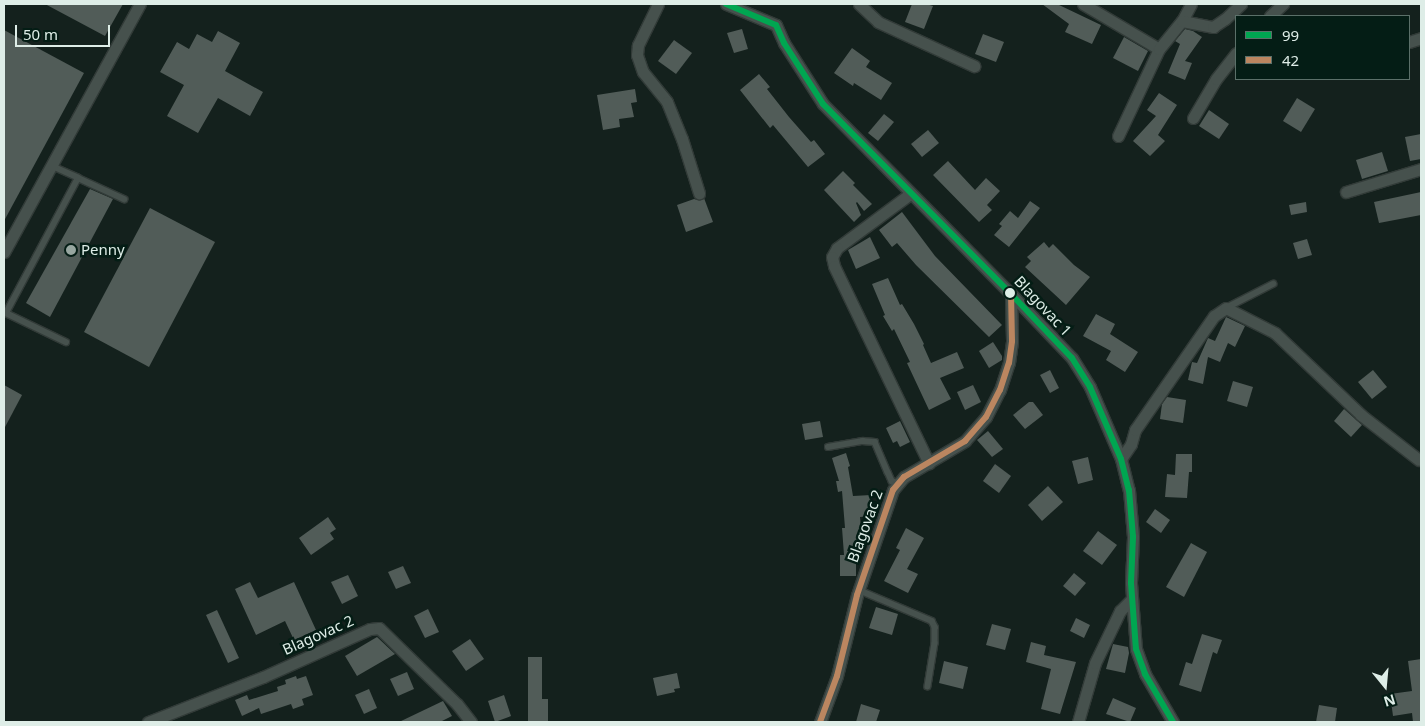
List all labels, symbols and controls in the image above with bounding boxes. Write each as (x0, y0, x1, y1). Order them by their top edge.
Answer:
scale bar (18, 15, 112, 47)
legend (1235, 15, 1410, 80)
text: 50 m (23, 24, 58, 44)
text: 99 (1282, 25, 1299, 45)
text: 42 (1282, 50, 1299, 70)
place label: Penny (81, 241, 125, 259)
marker: Penny (65, 244, 77, 256)
street label: Blagovac 1 (1011, 272, 1075, 340)
unlabelled marker (1005, 288, 1015, 298)
street label: Blagovac 2 (844, 487, 886, 565)
street label: Blagovac 2 (280, 611, 356, 659)
north arrow (1360, 661, 1410, 711)
text: N (1381, 690, 1398, 712)

